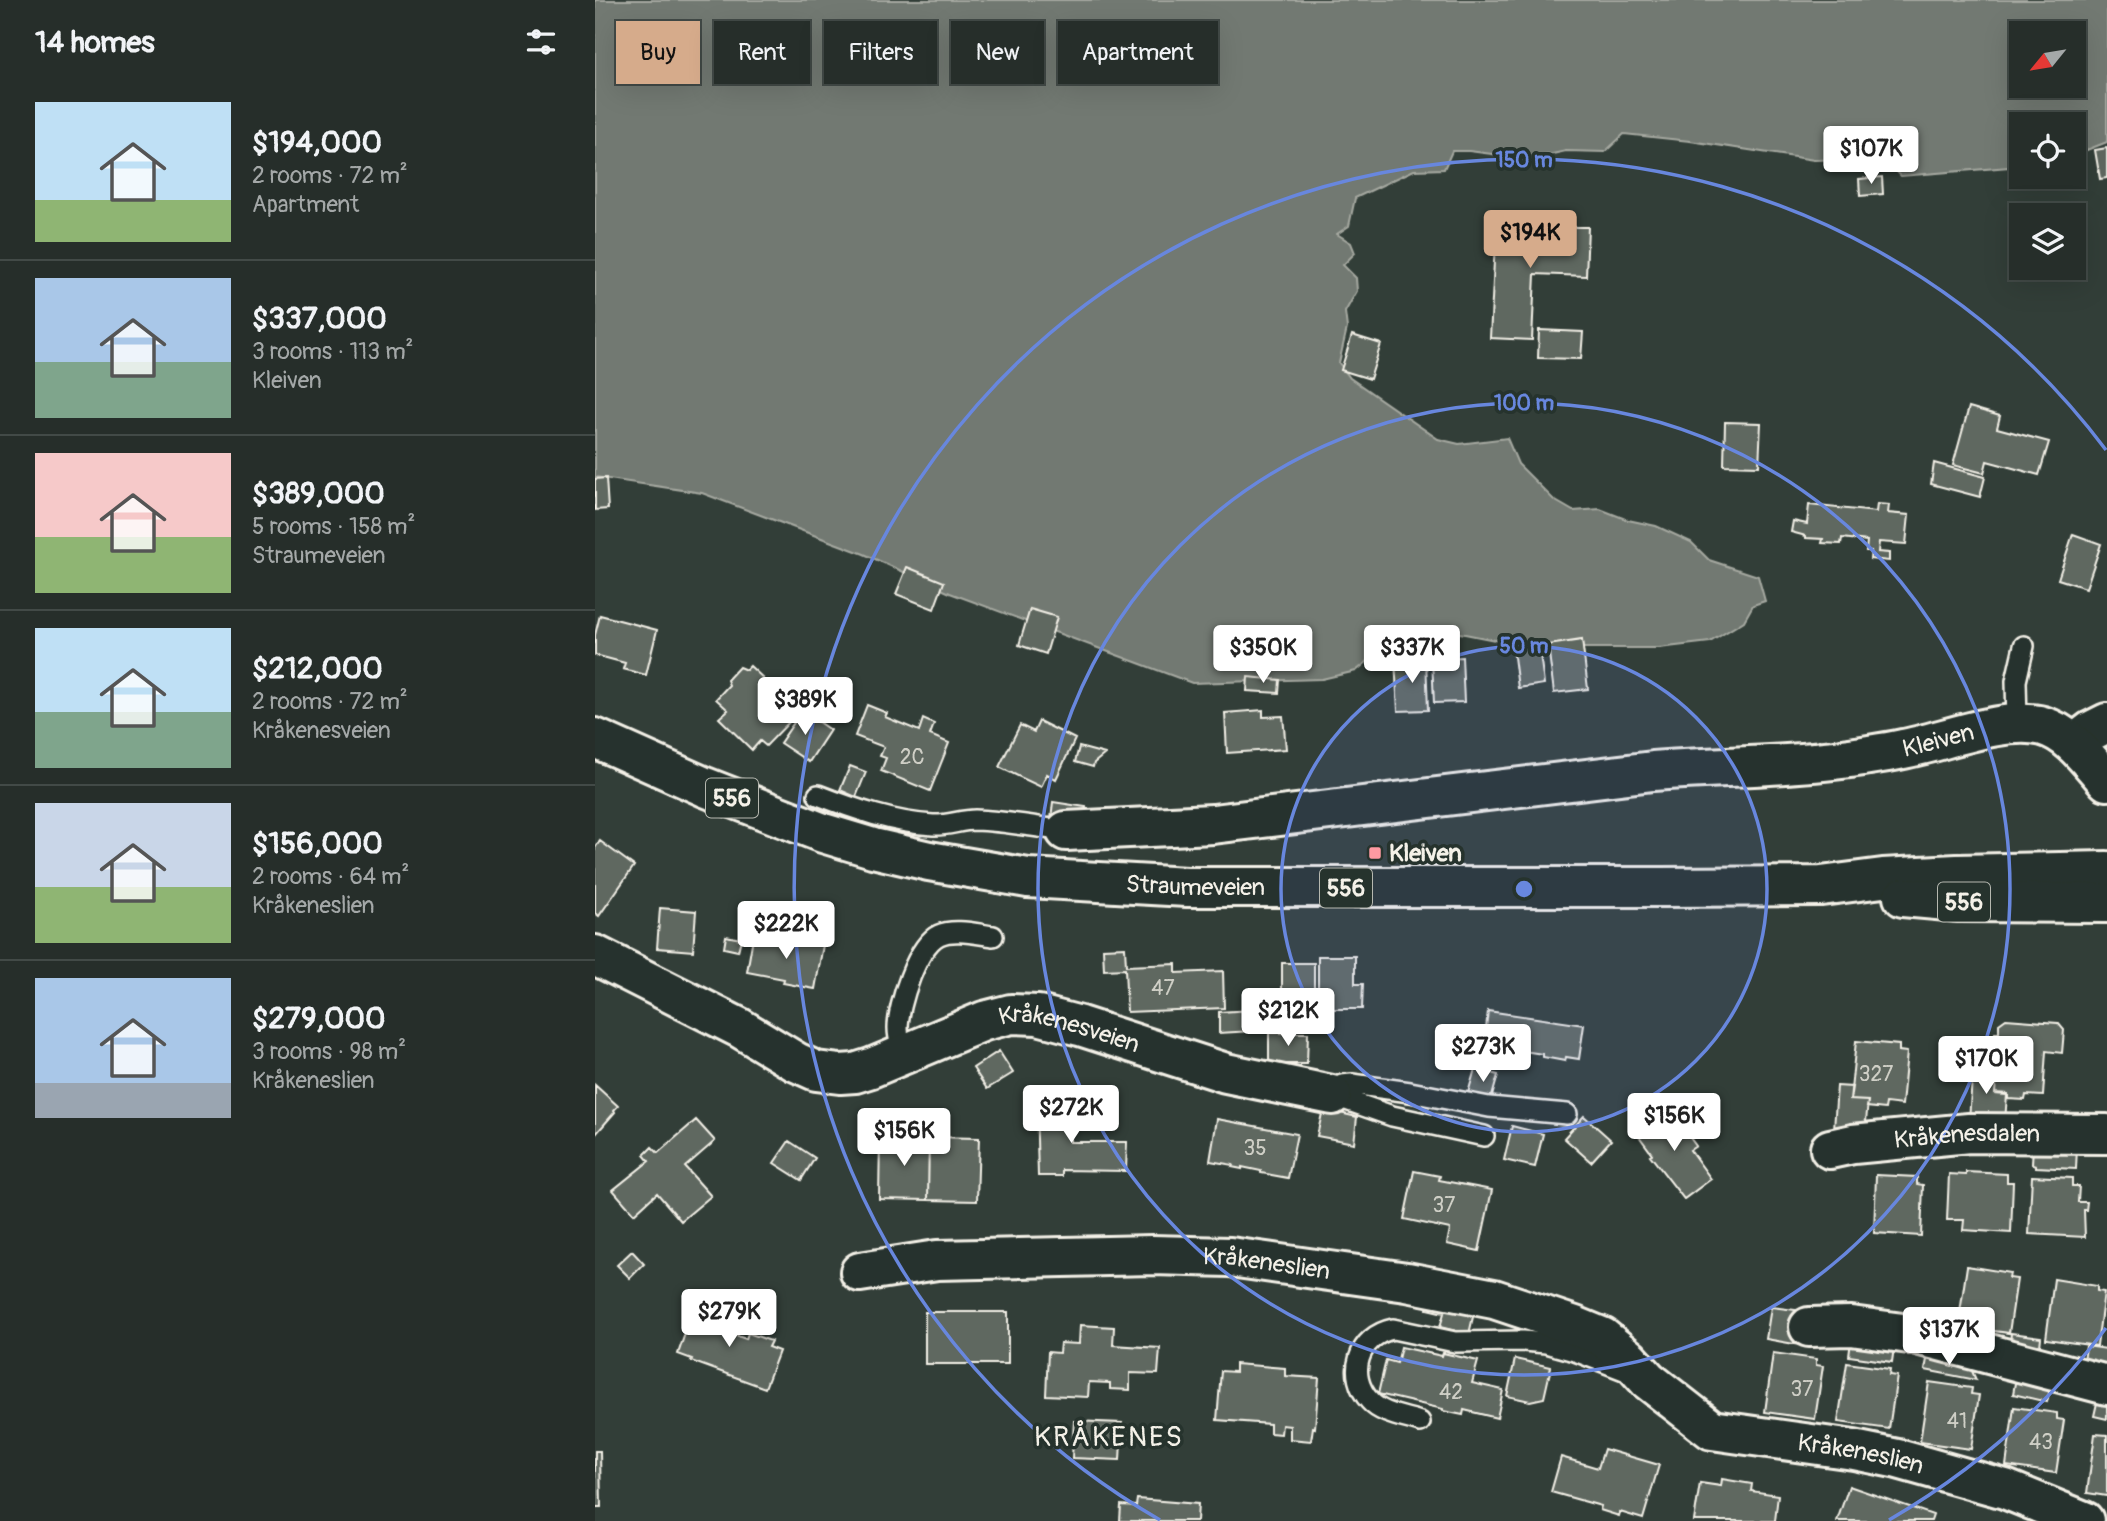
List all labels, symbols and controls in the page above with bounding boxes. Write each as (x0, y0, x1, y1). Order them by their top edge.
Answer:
chip: Buy (616, 21, 700, 84)
chip: Rent (714, 21, 810, 84)
chip: Filters (824, 21, 937, 84)
chip: New (951, 21, 1044, 84)
chip: Apartment (1058, 21, 1218, 84)
north arrow (2009, 21, 2086, 98)
map controls (2009, 21, 2086, 280)
icon: filters (522, 23, 560, 61)
text: 14 homes (35, 24, 155, 61)
button: locate (2009, 112, 2086, 189)
text: $194,000 (252, 124, 382, 161)
pin: $107K (1822, 127, 1920, 186)
icon: home (91, 130, 175, 214)
text: $107K (1839, 134, 1903, 163)
text: 150 m (1495, 147, 1553, 174)
text: 2 rooms · 72 m² (252, 161, 408, 190)
text: Apartment (252, 190, 359, 219)
button: layers (2009, 203, 2086, 280)
pin: $194K (1481, 210, 1579, 270)
text: $194K (1500, 218, 1560, 247)
text: $337,000 (252, 300, 387, 337)
icon: home (91, 306, 175, 390)
text: 3 rooms · 113 m² (252, 337, 413, 366)
text: Kleiven (252, 366, 322, 395)
text: 100 m (1494, 390, 1554, 417)
text: $389,000 (252, 475, 385, 512)
icon: home (91, 481, 175, 565)
text: 5 rooms · 158 m² (252, 512, 415, 541)
text: Straumeveien (252, 541, 385, 570)
pin: $350K (1214, 626, 1312, 685)
pin: $337K (1363, 626, 1461, 685)
text: $350K (1229, 633, 1297, 662)
text: $337K (1380, 633, 1444, 662)
text: 50 m (1500, 633, 1549, 660)
text: $212,000 (252, 650, 383, 687)
icon: home (91, 656, 175, 740)
pin: $389K (756, 678, 854, 737)
text: $389K (774, 685, 836, 714)
text: 2 rooms · 72 m² (252, 687, 408, 716)
text: Kråkenesveien (252, 716, 391, 745)
street label: Kleiven (1900, 717, 1977, 764)
house number: 2C (900, 744, 924, 771)
road number: 556 (706, 778, 758, 818)
text: $156,000 (252, 825, 383, 862)
icon: home (91, 831, 175, 915)
place label: Kleiven (1389, 839, 1462, 868)
marker: Kleiven (1367, 845, 1383, 861)
text: 2 rooms · 64 m² (252, 862, 409, 891)
road number: 556 (1320, 868, 1372, 908)
street label: Straumeveien (1125, 870, 1265, 902)
centre of rings (1512, 877, 1536, 901)
road number: 556 (1938, 882, 1990, 922)
text: Kråkeneslien (252, 891, 375, 920)
pin: $222K (737, 902, 835, 961)
text: $222K (754, 909, 818, 938)
house number: 47 (1151, 975, 1175, 1002)
pin: $212K (1239, 988, 1337, 1048)
text: $212K (1257, 996, 1319, 1025)
text: $279,000 (252, 1000, 385, 1037)
street label: Kråkenesveien (995, 1000, 1143, 1059)
icon: home (91, 1006, 175, 1090)
pin: $273K (1434, 1024, 1532, 1084)
text: $273K (1451, 1032, 1515, 1061)
pin: $170K (1937, 1036, 2035, 1096)
text: 3 rooms · 98 m² (252, 1037, 406, 1066)
text: $170K (1954, 1044, 2018, 1073)
house number: 327 (1859, 1061, 1893, 1088)
text: Kråkeneslien (252, 1066, 375, 1095)
pin: $272K (1022, 1086, 1120, 1145)
text: $272K (1039, 1093, 1103, 1122)
pin: $156K (1625, 1094, 1723, 1153)
text: $156K (1643, 1101, 1705, 1130)
pin: $156K (855, 1108, 953, 1168)
text: $156K (873, 1116, 935, 1145)
street label: Kråkenesdalen (1893, 1119, 2040, 1155)
house number: 35 (1243, 1135, 1267, 1162)
house number: 37 (1433, 1192, 1455, 1219)
street label: Kråkeneslien (1203, 1242, 1332, 1286)
pin: $279K (680, 1290, 778, 1349)
text: $279K (697, 1297, 761, 1326)
pin: $137K (1900, 1308, 1998, 1367)
text: $137K (1919, 1315, 1979, 1344)
house number: 37 (1791, 1376, 1813, 1403)
house number: 42 (1439, 1379, 1463, 1406)
house number: 41 (1947, 1408, 1967, 1435)
district label: KRÅKENES (1034, 1420, 1184, 1455)
street label: Kråkeneslien (1796, 1428, 1927, 1481)
house number: 43 (2029, 1429, 2053, 1456)

